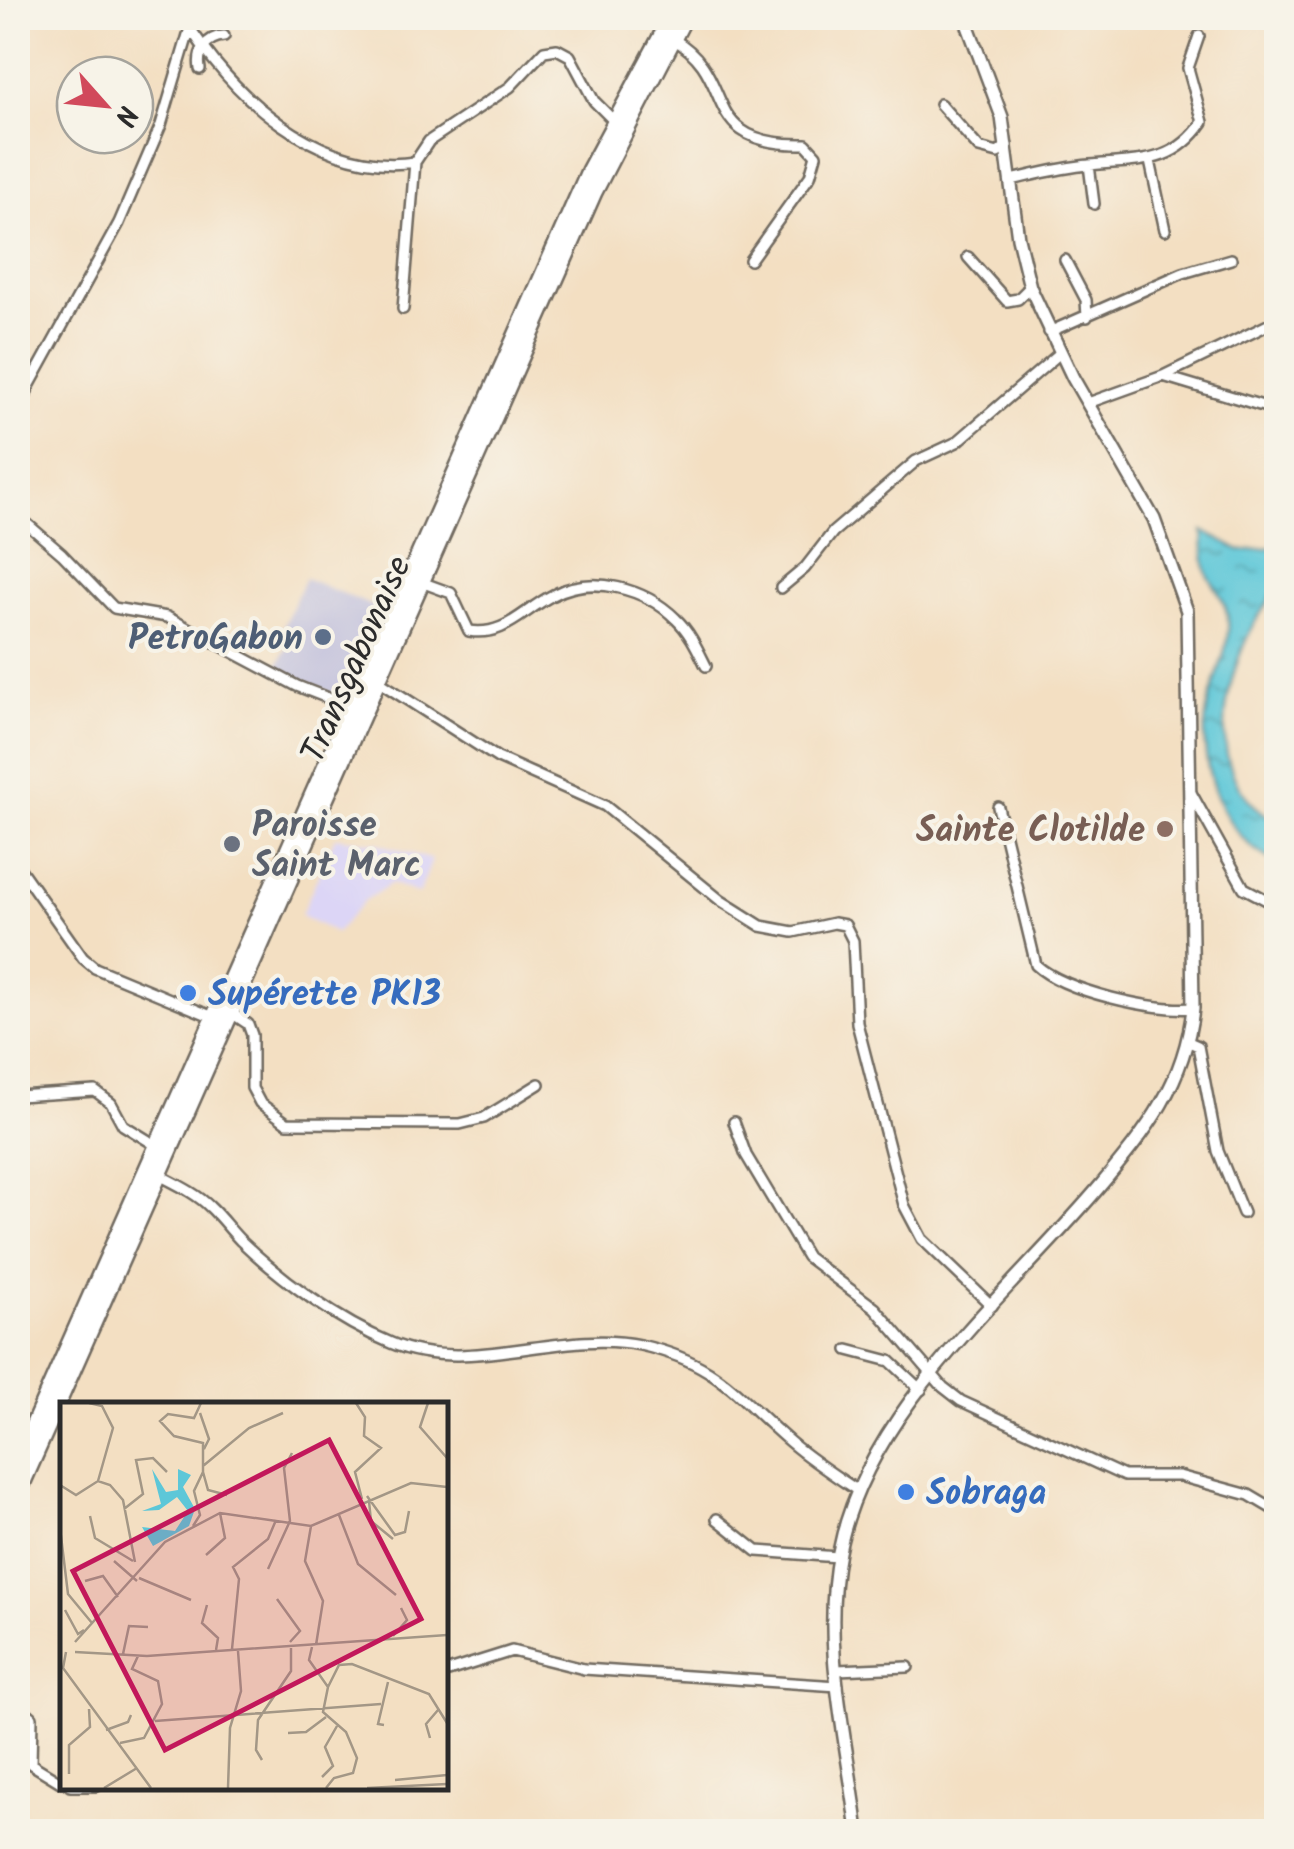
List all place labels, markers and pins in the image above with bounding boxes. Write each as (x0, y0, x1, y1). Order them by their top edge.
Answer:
place label: PetroGabon (128, 612, 303, 668)
marker: PetroGabon (312, 626, 334, 648)
place label: Paroisse Saint Marc (252, 799, 421, 895)
place label: Sainte Clotilde (916, 804, 1145, 860)
marker: Sainte Clotilde (1154, 818, 1176, 840)
marker: Paroisse Saint Marc (221, 833, 243, 855)
place label: Supérette PK13 (208, 968, 441, 1024)
marker: Supérette PK13 (177, 982, 199, 1004)
place label: Sobraga (926, 1467, 1046, 1523)
marker: Sobraga (895, 1481, 917, 1503)

